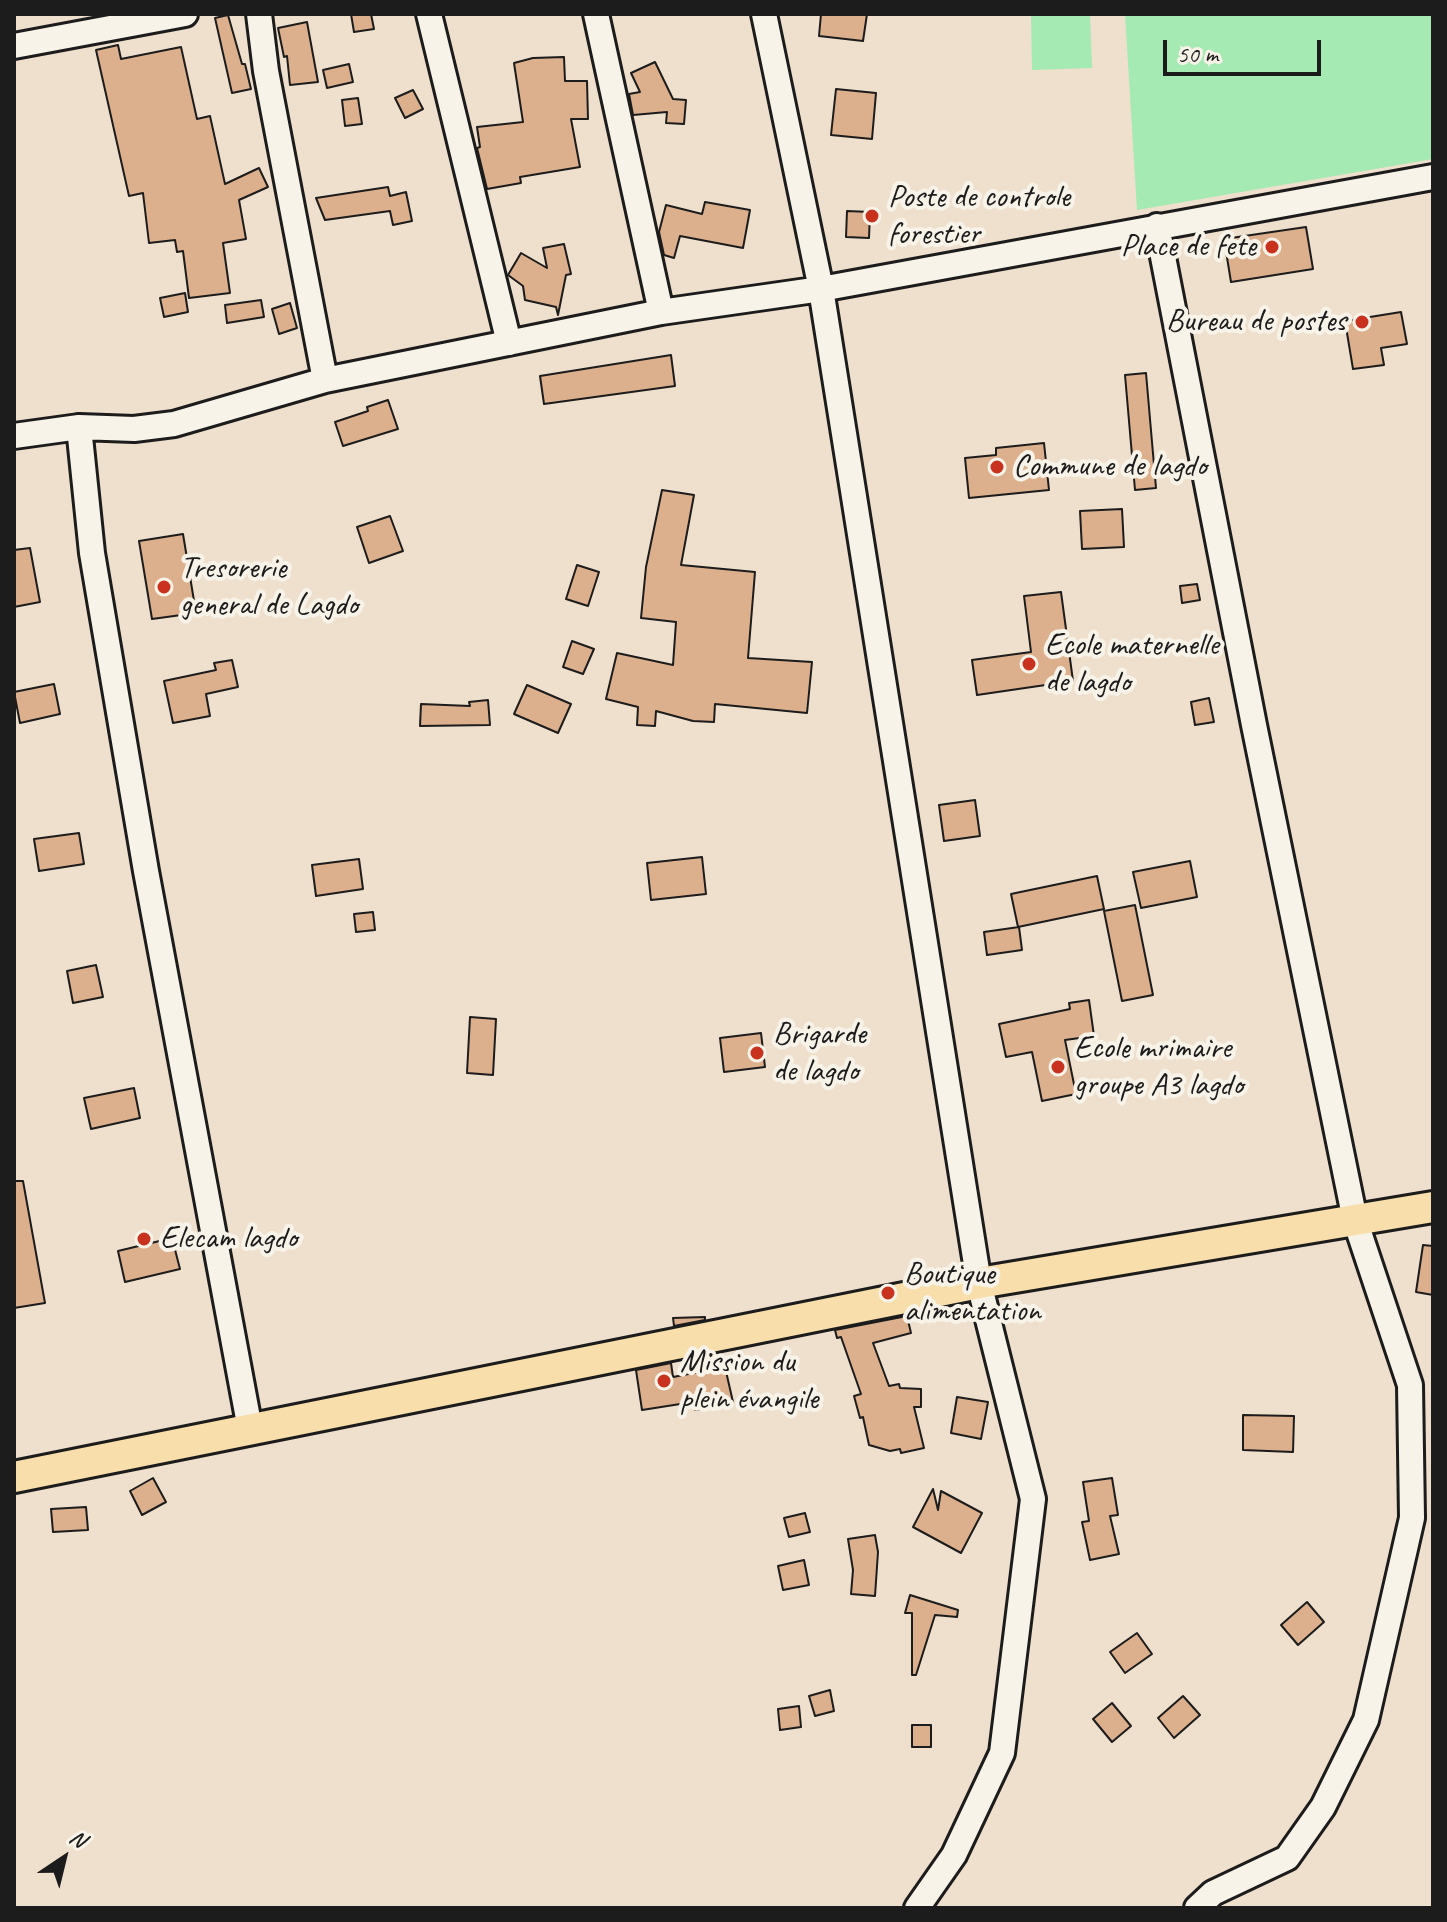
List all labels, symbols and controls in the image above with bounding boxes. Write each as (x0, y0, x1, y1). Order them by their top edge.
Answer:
scale bar (1167, 24, 1325, 74)
text: 50 m (1177, 39, 1218, 69)
place label: Poste de controle forestier (888, 179, 1070, 254)
marker: Poste de controle forestier (863, 207, 881, 225)
place label: Place de fete (1121, 228, 1256, 266)
marker: Place de fete (1263, 238, 1281, 256)
place label: Bureau de postes (1166, 303, 1346, 341)
marker: Bureau de postes (1353, 313, 1371, 331)
place label: Commune de lagdo (1013, 448, 1207, 486)
marker: Commune de lagdo (988, 458, 1006, 476)
place label: Tresorerie general de Lagdo (180, 550, 358, 625)
marker: Tresorerie general de Lagdo (155, 578, 173, 596)
place label: Ecole maternelle de lagdo (1045, 627, 1219, 702)
marker: Ecole maternelle de lagdo (1020, 655, 1038, 673)
place label: Brigarde de lagdo (773, 1016, 866, 1091)
place label: Ecole mrimaire groupe A3 lagdo (1074, 1030, 1243, 1105)
marker: Brigarde de lagdo (748, 1044, 766, 1062)
marker: Ecole mrimaire groupe A3 lagdo (1049, 1058, 1067, 1076)
place label: Elecam lagdo (160, 1220, 297, 1258)
marker: Elecam lagdo (135, 1230, 153, 1248)
place label: Boutique alimentation (904, 1256, 1041, 1331)
marker: Boutique alimentation (879, 1284, 897, 1302)
place label: Mission du plein évangile (680, 1344, 818, 1419)
marker: Mission du plein évangile (655, 1372, 673, 1390)
north arrow (24, 1818, 104, 1898)
text: N (64, 1823, 91, 1854)

